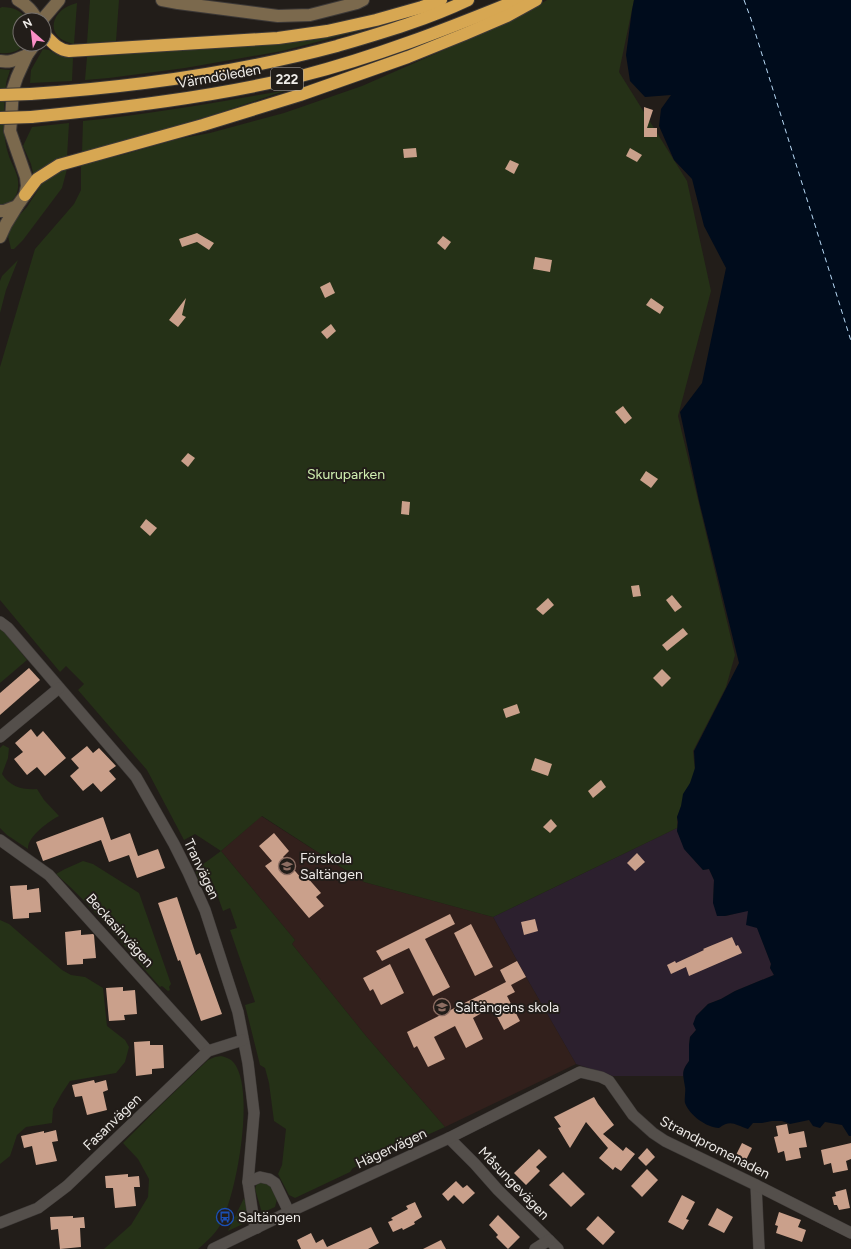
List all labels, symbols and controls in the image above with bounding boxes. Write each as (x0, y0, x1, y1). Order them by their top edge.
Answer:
north arrow (12, 12, 52, 52)
text: N (21, 16, 34, 31)
street label: Värmdöleden (176, 61, 262, 92)
road number: 222 (271, 68, 303, 90)
park label: Skuruparken (307, 466, 385, 483)
street label: Tranvägen (180, 836, 223, 902)
place label: Förskola Saltängen (300, 850, 363, 883)
school or university icon: Förskola Saltängen (277, 856, 297, 876)
street label: Beckasinvägen (82, 890, 157, 971)
school or university icon: Saltängens skola (432, 997, 452, 1017)
place label: Saltängens skola (455, 999, 559, 1016)
street label: Fasanvägen (80, 1090, 145, 1154)
street label: Strandpromenaden (657, 1112, 773, 1183)
street label: Hägervägen (353, 1125, 430, 1172)
street label: Måsungevägen (475, 1143, 553, 1224)
bus stop icon: Saltängen (215, 1207, 235, 1227)
place label: Saltängen (238, 1209, 301, 1226)

